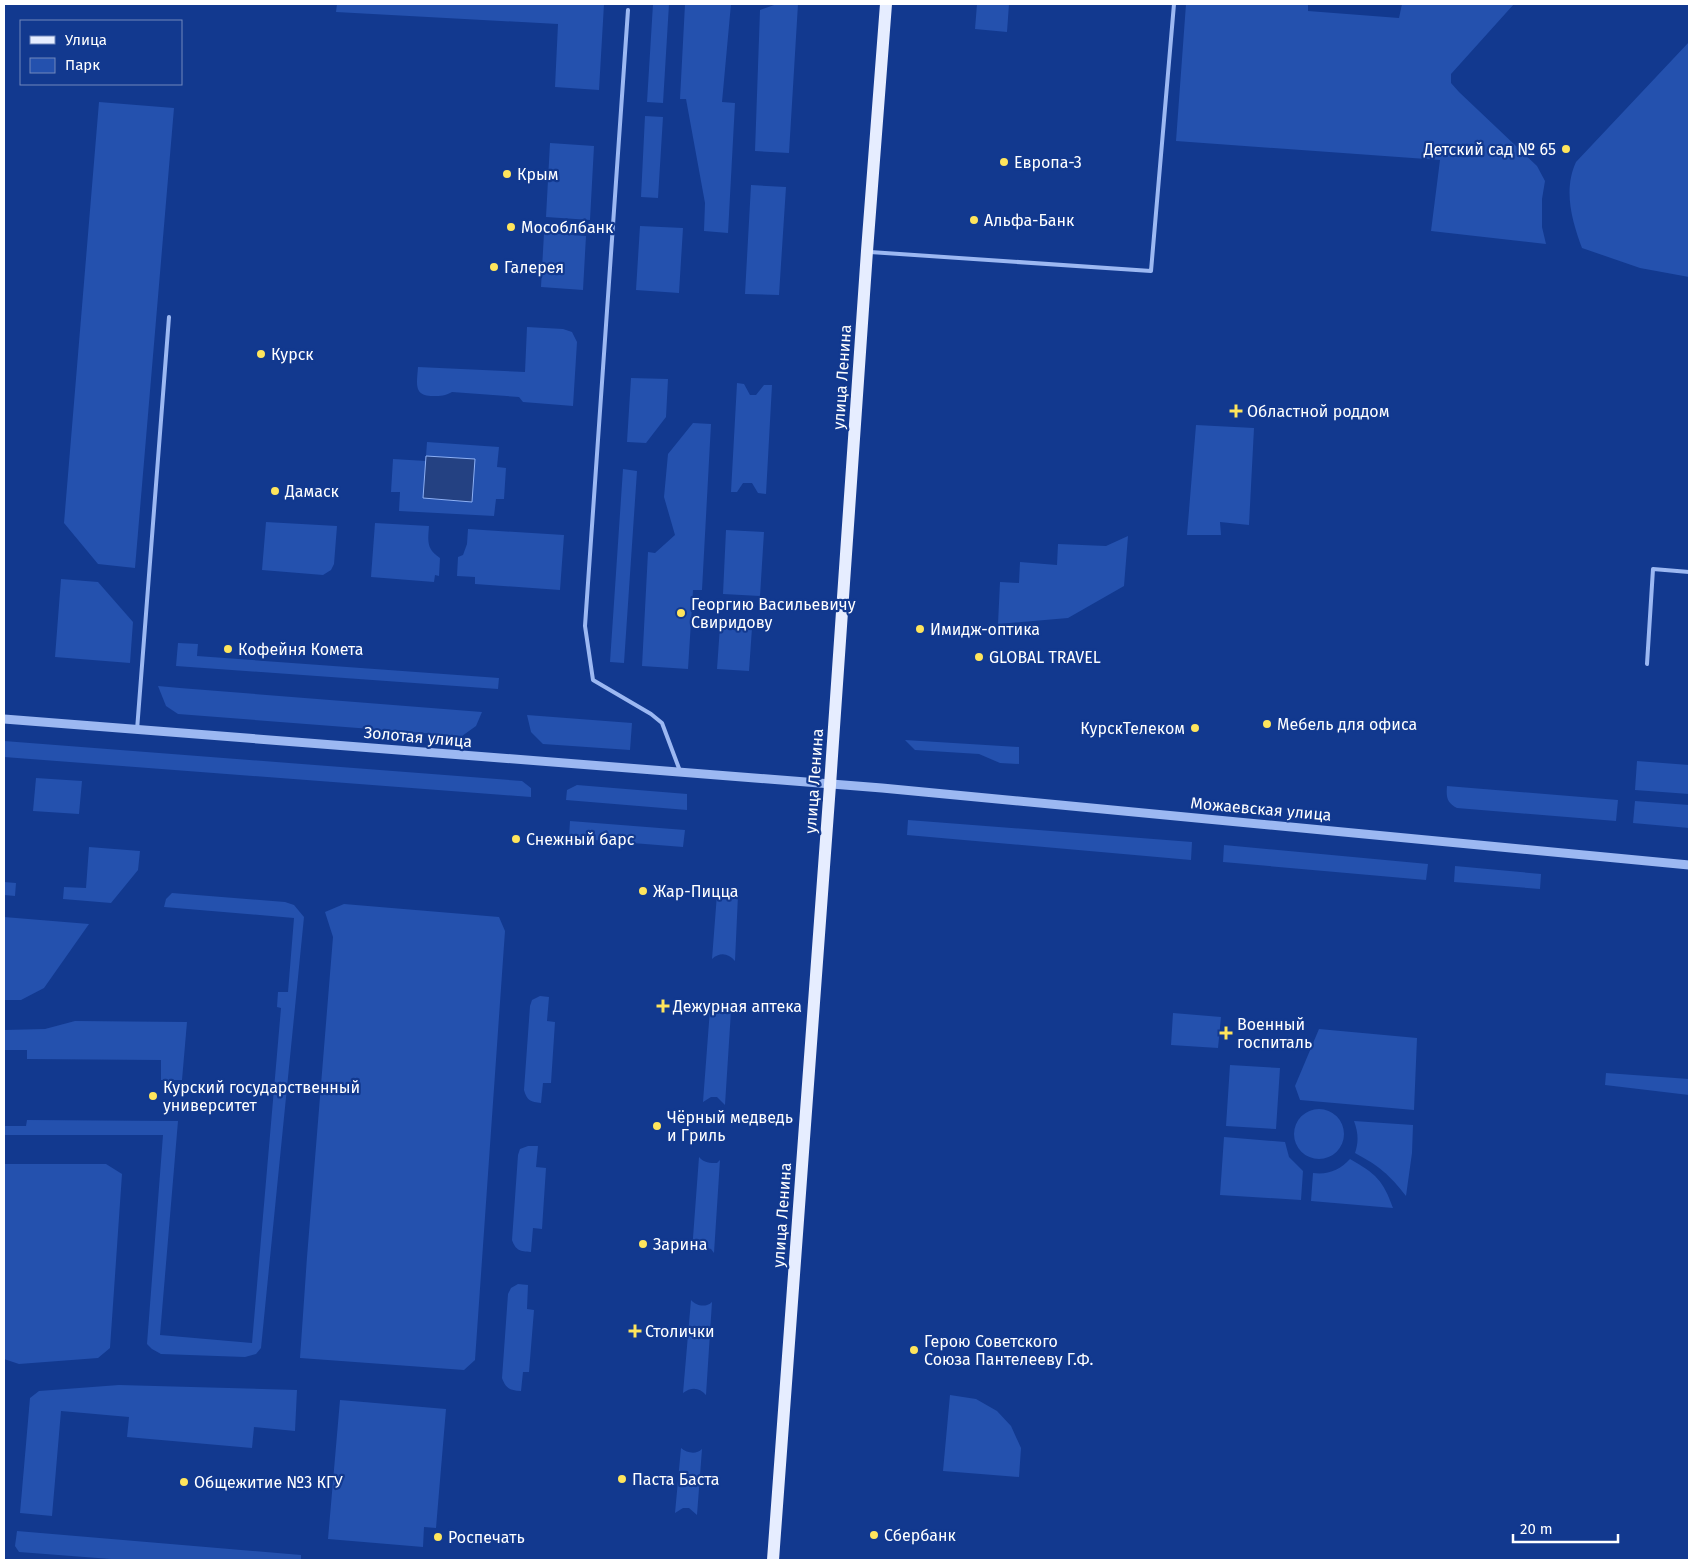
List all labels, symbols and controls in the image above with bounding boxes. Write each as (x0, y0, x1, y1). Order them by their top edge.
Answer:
legend (20, 20, 182, 85)
text: Улица (65, 31, 107, 49)
text: Парк (65, 56, 100, 74)
place label: Детский сад № 65 (1423, 140, 1556, 159)
marker: Детский сад № 65 (1560, 143, 1572, 155)
place label: Европа-3 (1014, 153, 1082, 172)
marker: Европа-3 (998, 156, 1010, 168)
place label: Крым (517, 165, 558, 184)
marker: Крым (501, 168, 513, 180)
place label: Альфа-Банк (984, 211, 1075, 230)
marker: Альфа-Банк (968, 214, 980, 226)
place label: Мособлбанк (521, 218, 614, 237)
marker: Мособлбанк (505, 221, 517, 233)
place label: Галерея (504, 258, 564, 277)
marker: Галерея (488, 261, 500, 273)
street label: улица Ленина (829, 324, 855, 430)
place label: Курск (271, 345, 314, 364)
marker: Курск (255, 348, 267, 360)
place label: Областной роддом (1247, 402, 1389, 421)
marker: Областной роддом (1229, 404, 1243, 418)
place label: Дамаск (284, 482, 340, 501)
marker: Дамаск (269, 485, 281, 497)
place label: Георгию Васильевичу Свиридову (691, 595, 856, 632)
marker: Георгию Васильевичу Свиридову (675, 607, 687, 619)
place label: Имидж-оптика (930, 620, 1040, 639)
marker: Имидж-оптика (914, 623, 926, 635)
place label: Кофейня Комета (238, 640, 363, 659)
marker: Кофейня Комета (222, 643, 234, 655)
place label: GLOBAL TRAVEL (989, 648, 1101, 667)
marker: GLOBAL TRAVEL (973, 651, 985, 663)
place label: Мебель для офиса (1277, 715, 1417, 734)
marker: Мебель для офиса (1261, 718, 1273, 730)
place label: КурскТелеком (1080, 719, 1185, 738)
marker: КурскТелеком (1189, 722, 1201, 734)
street label: Золотая улица (363, 723, 473, 751)
street label: улица Ленина (801, 728, 827, 834)
street label: Можаевская улица (1190, 793, 1332, 825)
place label: Снежный барс (526, 830, 635, 849)
marker: Снежный барс (510, 833, 522, 845)
place label: Жар-Пицца (653, 882, 739, 901)
marker: Жар-Пицца (637, 885, 649, 897)
place label: Дежурная аптека (672, 997, 802, 1016)
marker: Дежурная аптека (657, 1000, 669, 1012)
place label: Военный госпиталь (1237, 1015, 1312, 1052)
marker: Военный госпиталь (1219, 1026, 1233, 1040)
place label: Курский государственный университет (163, 1078, 360, 1115)
marker: Курский государственный университет (147, 1090, 159, 1102)
place label: Чёрный медведь и Гриль (667, 1108, 793, 1145)
marker: Чёрный медведь и Гриль (651, 1120, 663, 1132)
street label: улица Ленина (769, 1162, 795, 1268)
place label: Зарина (653, 1235, 707, 1254)
marker: Зарина (637, 1238, 649, 1250)
place label: Столички (645, 1322, 715, 1341)
marker: Столички (629, 1325, 641, 1337)
place label: Герою Советского Союза Пантелееву Г.Ф. (924, 1332, 1093, 1369)
marker: Герою Советского Союза Пантелееву Г.Ф. (908, 1344, 920, 1356)
place label: Паста Баста (632, 1470, 720, 1489)
place label: Общежитие №3 КГУ (194, 1473, 343, 1492)
marker: Паста Баста (616, 1473, 628, 1485)
marker: Общежитие №3 КГУ (178, 1476, 190, 1488)
scale bar (1513, 1512, 1618, 1544)
text: 20 m (1520, 1520, 1553, 1538)
place label: Сбербанк (884, 1526, 956, 1545)
place label: Роспечать (448, 1528, 525, 1547)
marker: Сбербанк (868, 1529, 880, 1541)
marker: Роспечать (432, 1531, 444, 1543)

